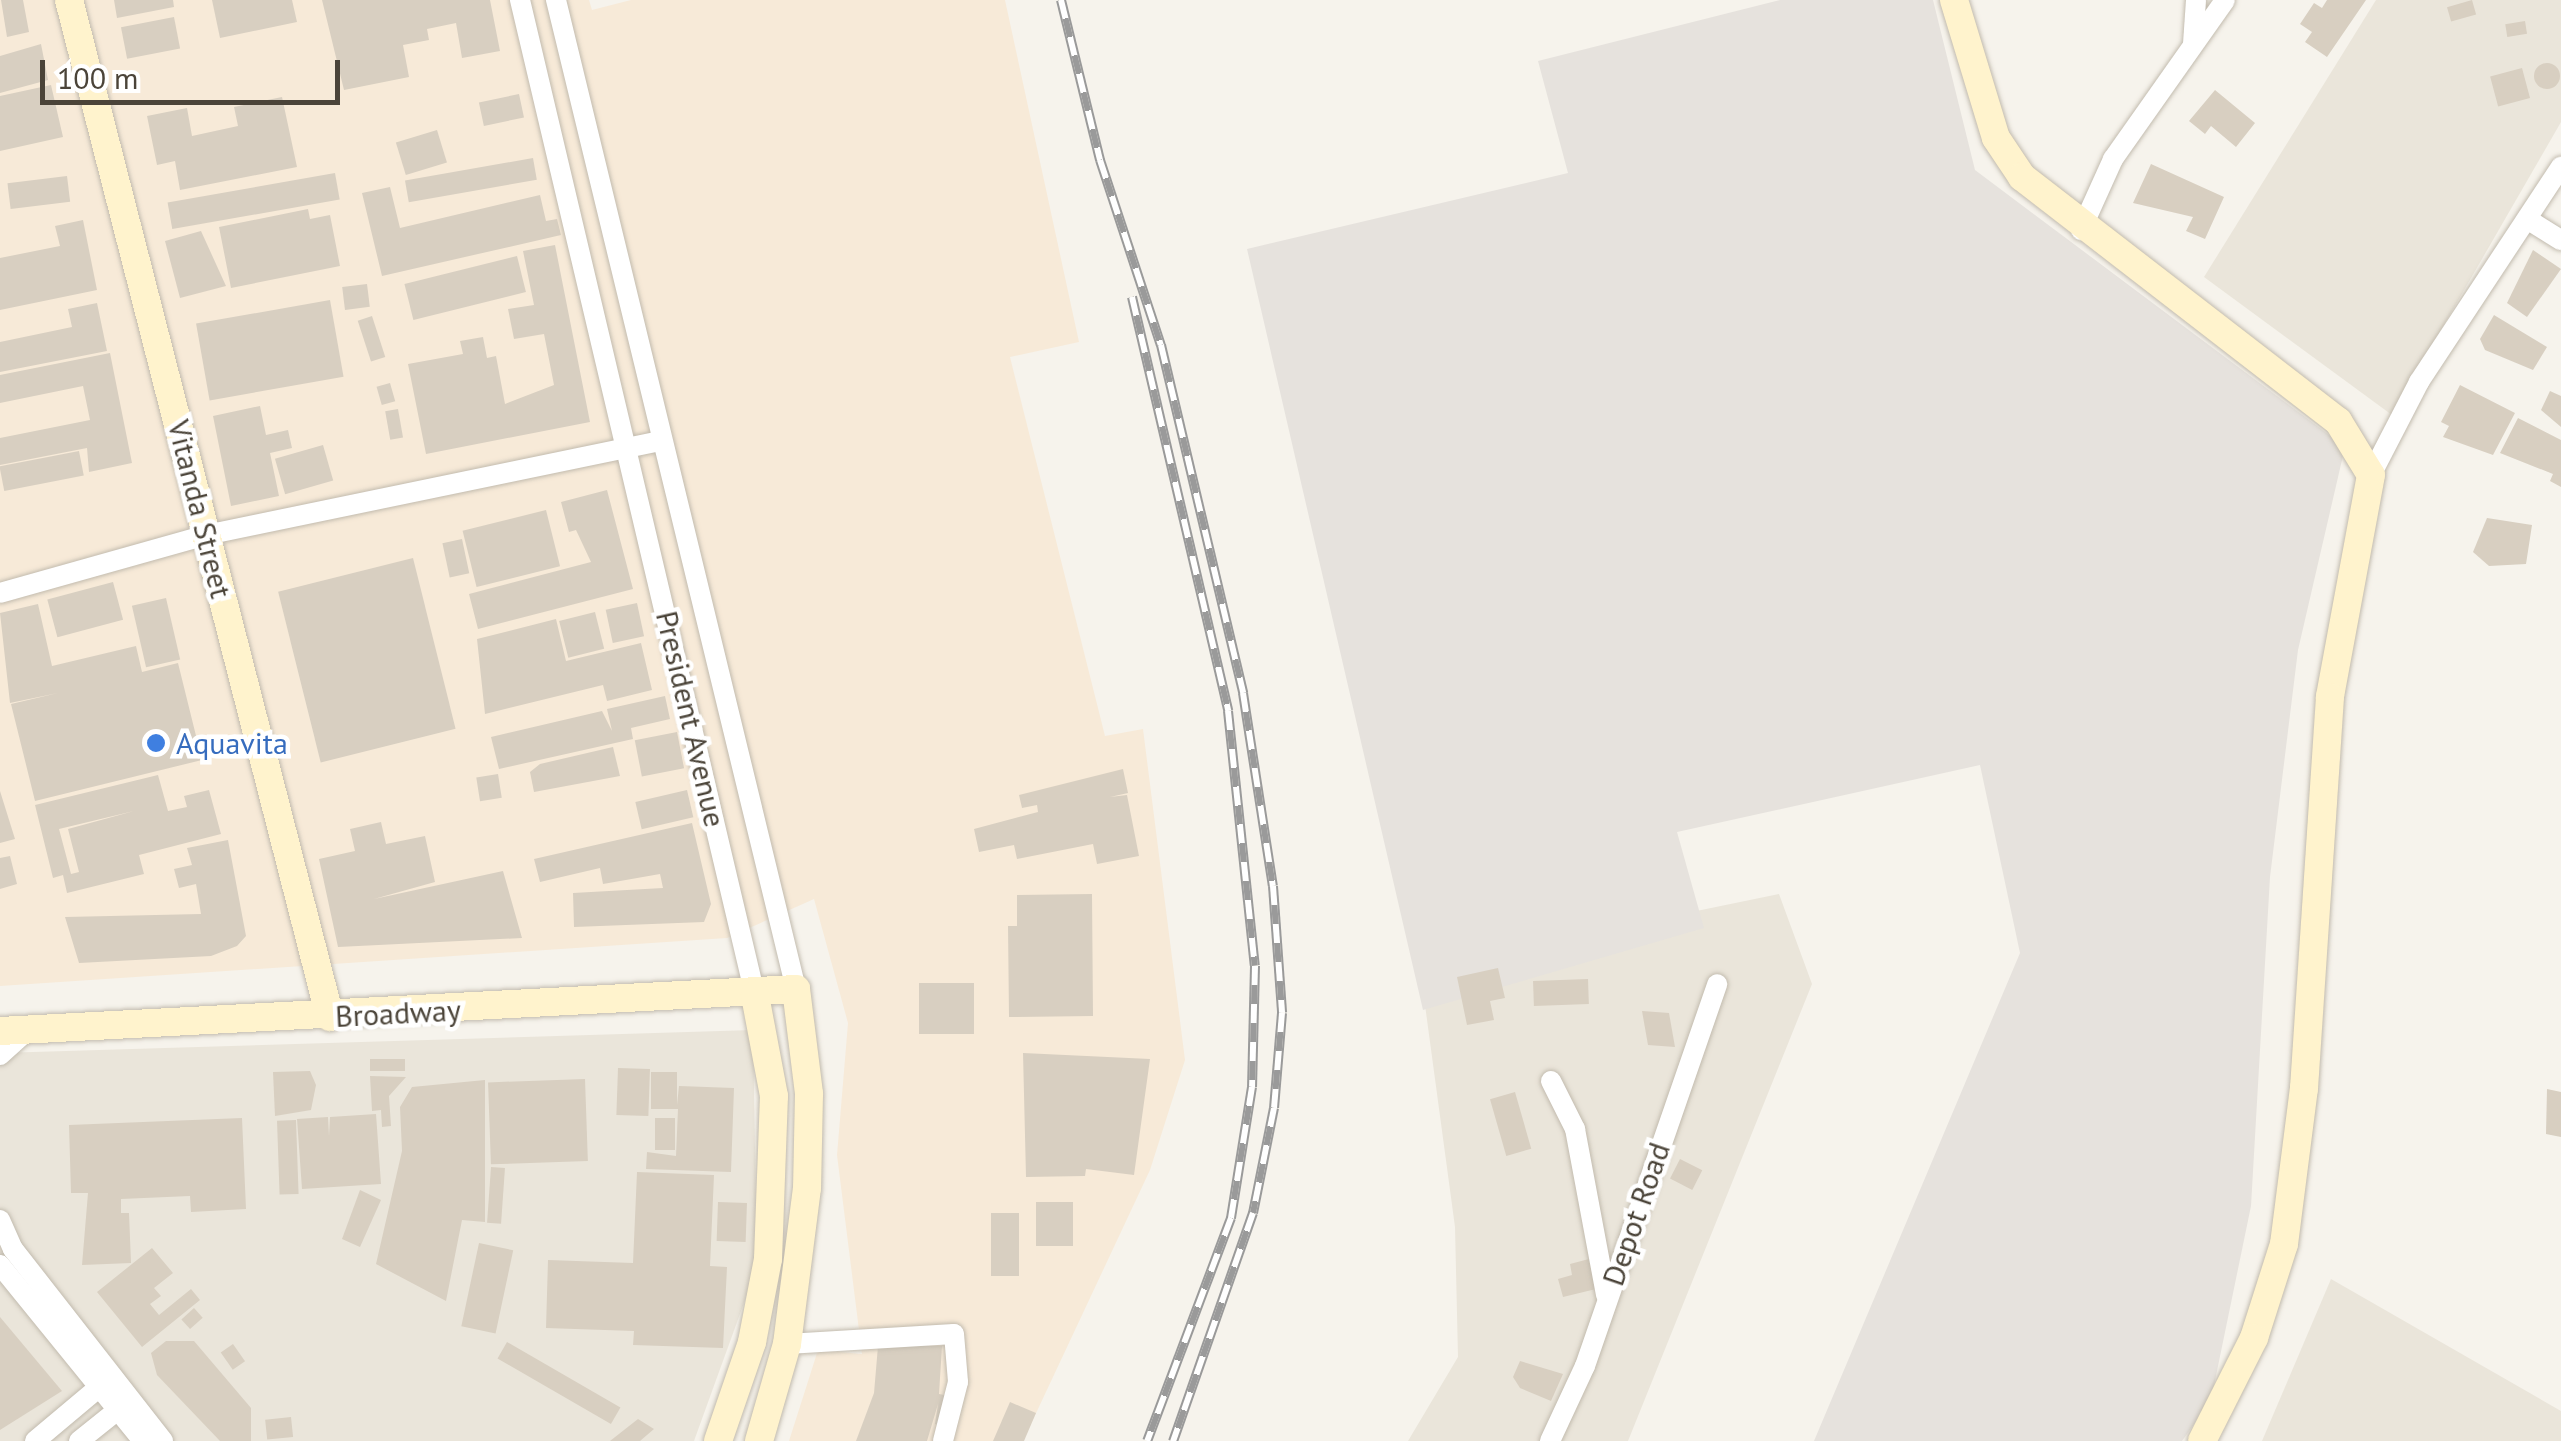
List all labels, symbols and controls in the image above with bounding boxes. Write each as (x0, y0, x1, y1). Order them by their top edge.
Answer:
scale bar (45, 40, 345, 102)
text: 100 m (57, 58, 138, 97)
street label: Vitanda Street (160, 416, 240, 602)
street label: President Avenue (649, 607, 733, 831)
place label: Aquavita (176, 725, 288, 761)
marker: Aquavita (145, 732, 167, 754)
street label: Broadway (334, 992, 462, 1034)
street label: Depot Road (1595, 1138, 1677, 1290)

